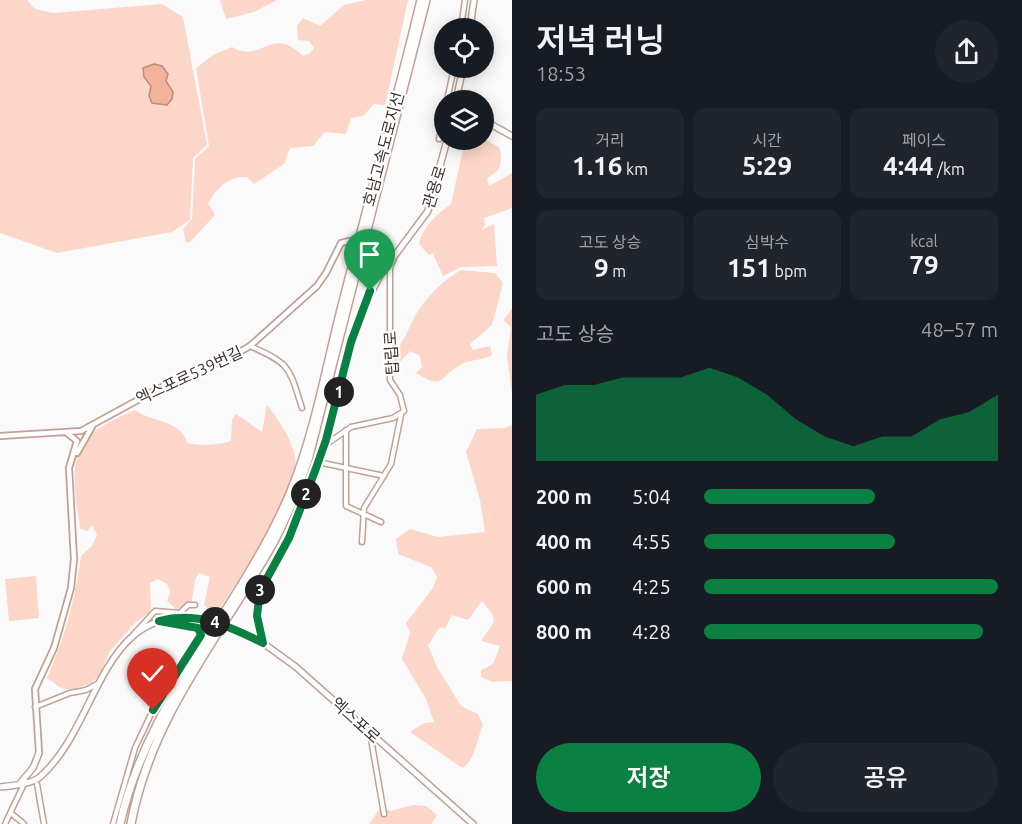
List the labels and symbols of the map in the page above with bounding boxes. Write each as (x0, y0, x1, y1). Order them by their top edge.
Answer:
street label: 호남고속도로지선 (359, 90, 407, 208)
street label: 관용로 (419, 163, 449, 211)
pin (344, 229, 395, 291)
street label: 탑립로 (381, 330, 401, 376)
street label: 엑스포로539번길 (133, 342, 245, 408)
pin: 1 (324, 377, 354, 407)
pin: 2 (291, 479, 321, 509)
pin: 3 (245, 575, 275, 605)
pin: 4 (200, 607, 230, 637)
pin (127, 648, 178, 710)
street label: 엑스포로 (328, 694, 384, 747)

